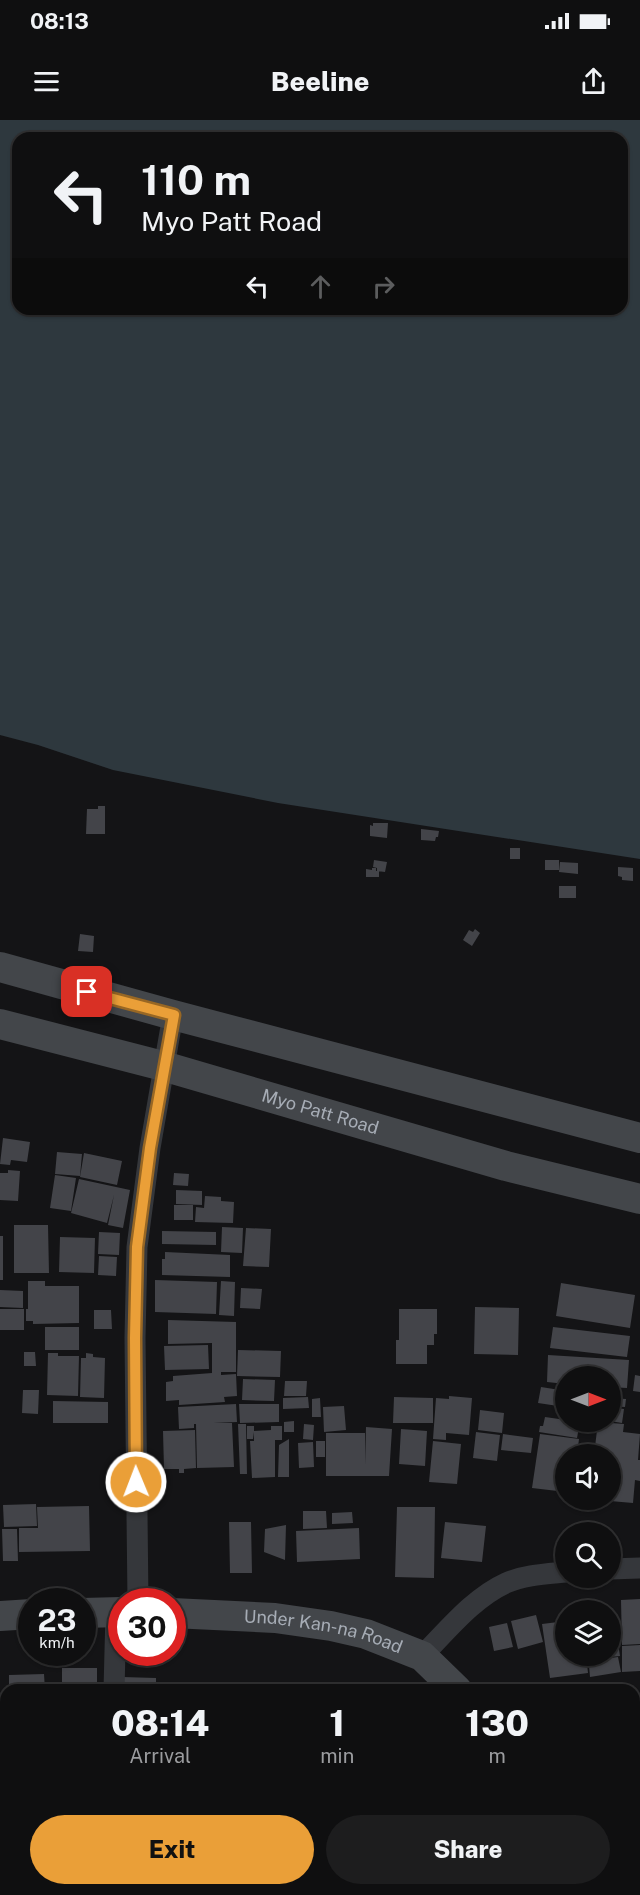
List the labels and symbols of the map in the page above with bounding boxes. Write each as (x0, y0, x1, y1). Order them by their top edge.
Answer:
pin (61, 966, 112, 1017)
street label: Myo Patt Road (259, 1084, 381, 1138)
north arrow (555, 1366, 621, 1432)
position arrow (104, 1450, 168, 1514)
speed limit sign: 30 (108, 1588, 186, 1666)
street label: Under Kan-na Road (243, 1606, 406, 1657)

